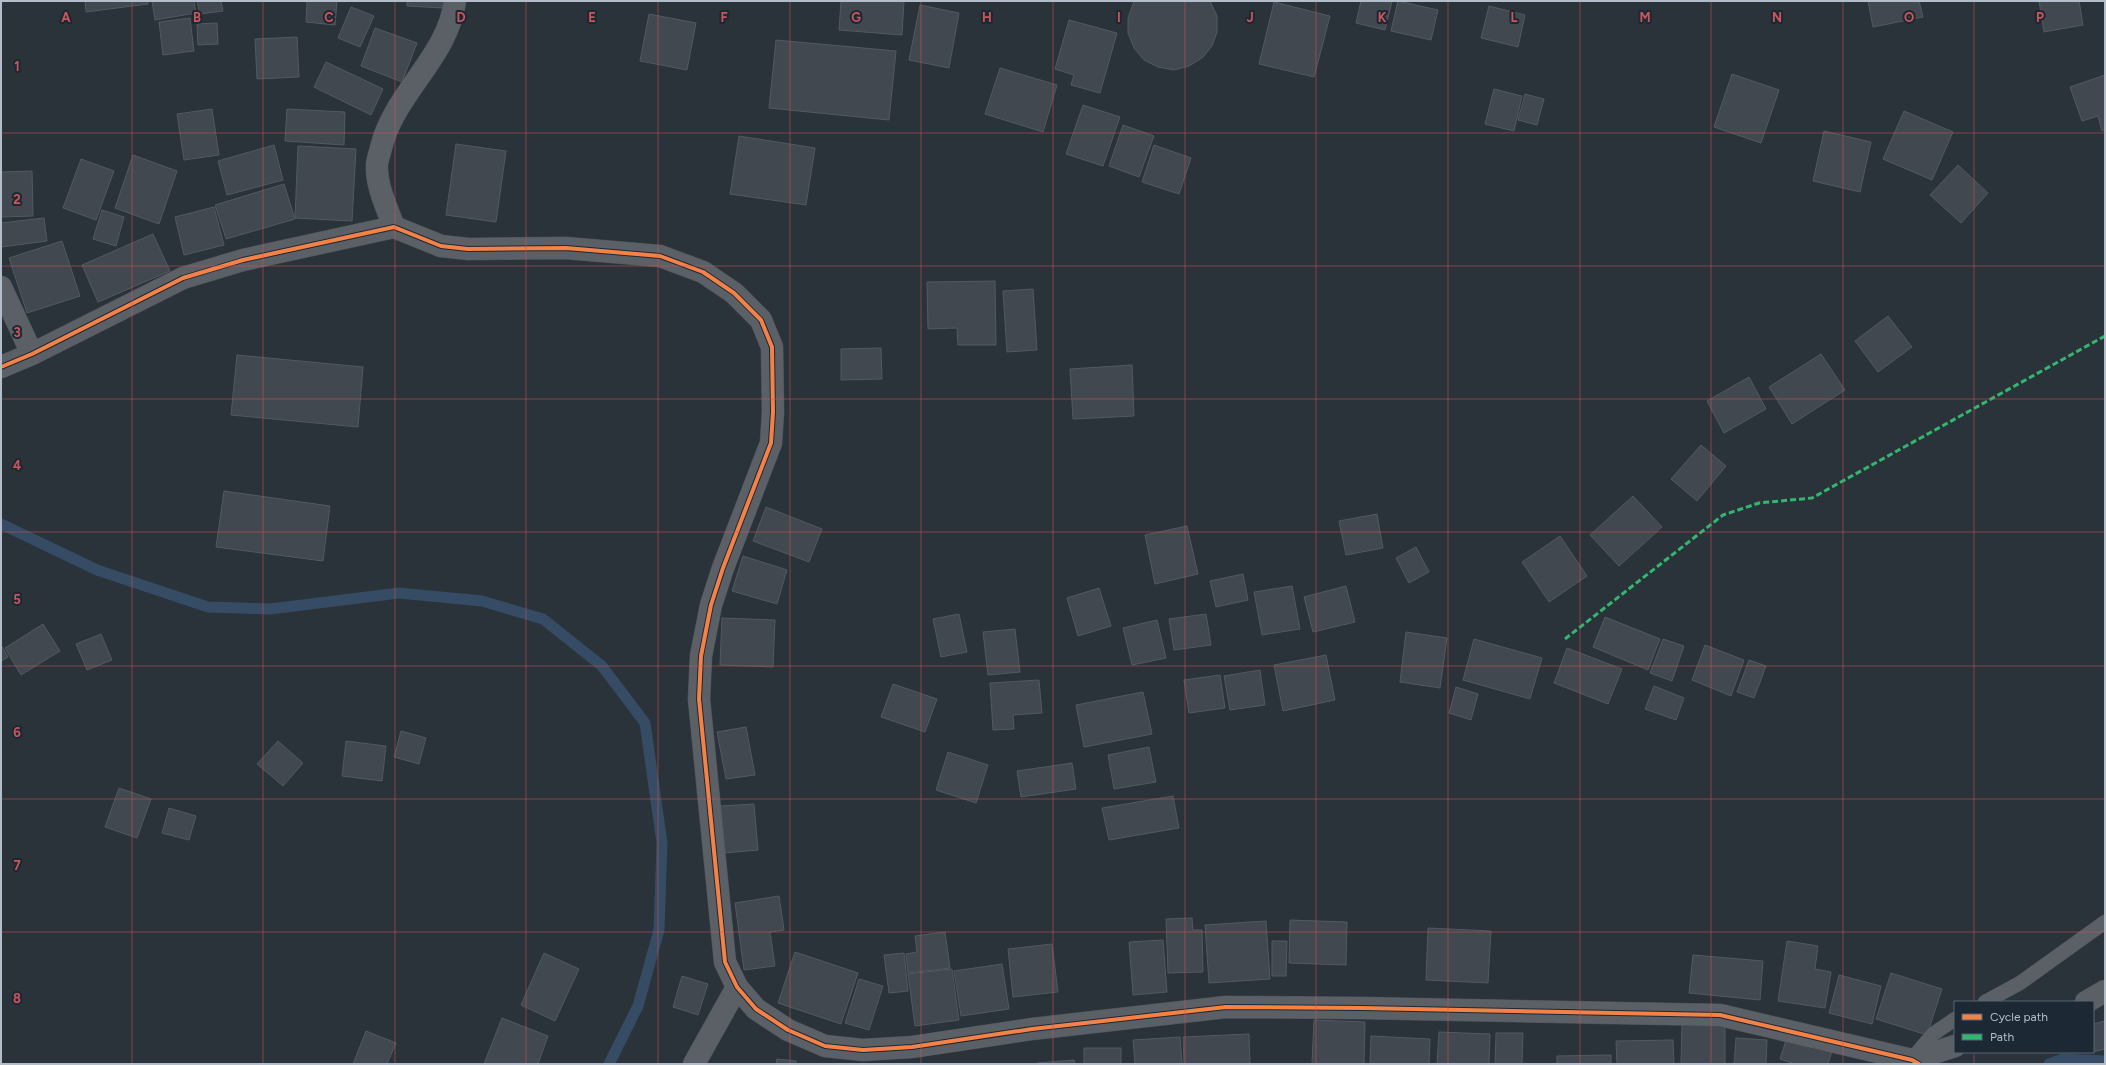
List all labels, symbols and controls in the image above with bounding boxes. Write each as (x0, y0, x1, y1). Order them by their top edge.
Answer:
text: A (61, 10, 71, 25)
text: B (193, 10, 201, 25)
text: C (324, 10, 334, 25)
text: D (456, 10, 466, 25)
text: E (588, 10, 596, 25)
text: F (720, 10, 728, 25)
text: G (851, 10, 861, 25)
text: H (982, 10, 992, 25)
text: I (1117, 10, 1121, 25)
text: J (1246, 10, 1254, 25)
text: K (1378, 10, 1387, 25)
text: L (1511, 10, 1518, 25)
text: M (1639, 10, 1651, 25)
text: N (1772, 10, 1782, 25)
text: O (1904, 10, 1914, 25)
text: P (2036, 10, 2044, 25)
text: 1 (14, 59, 20, 74)
text: 2 (13, 192, 21, 207)
text: 3 (13, 325, 21, 340)
text: 4 (13, 458, 21, 473)
text: 5 (13, 592, 21, 607)
text: 6 (13, 725, 21, 740)
text: 7 (13, 858, 21, 873)
text: 8 (13, 991, 21, 1006)
legend (1954, 1001, 2094, 1053)
text: Cycle path (1990, 1010, 2048, 1024)
text: Path (1990, 1030, 2014, 1044)

